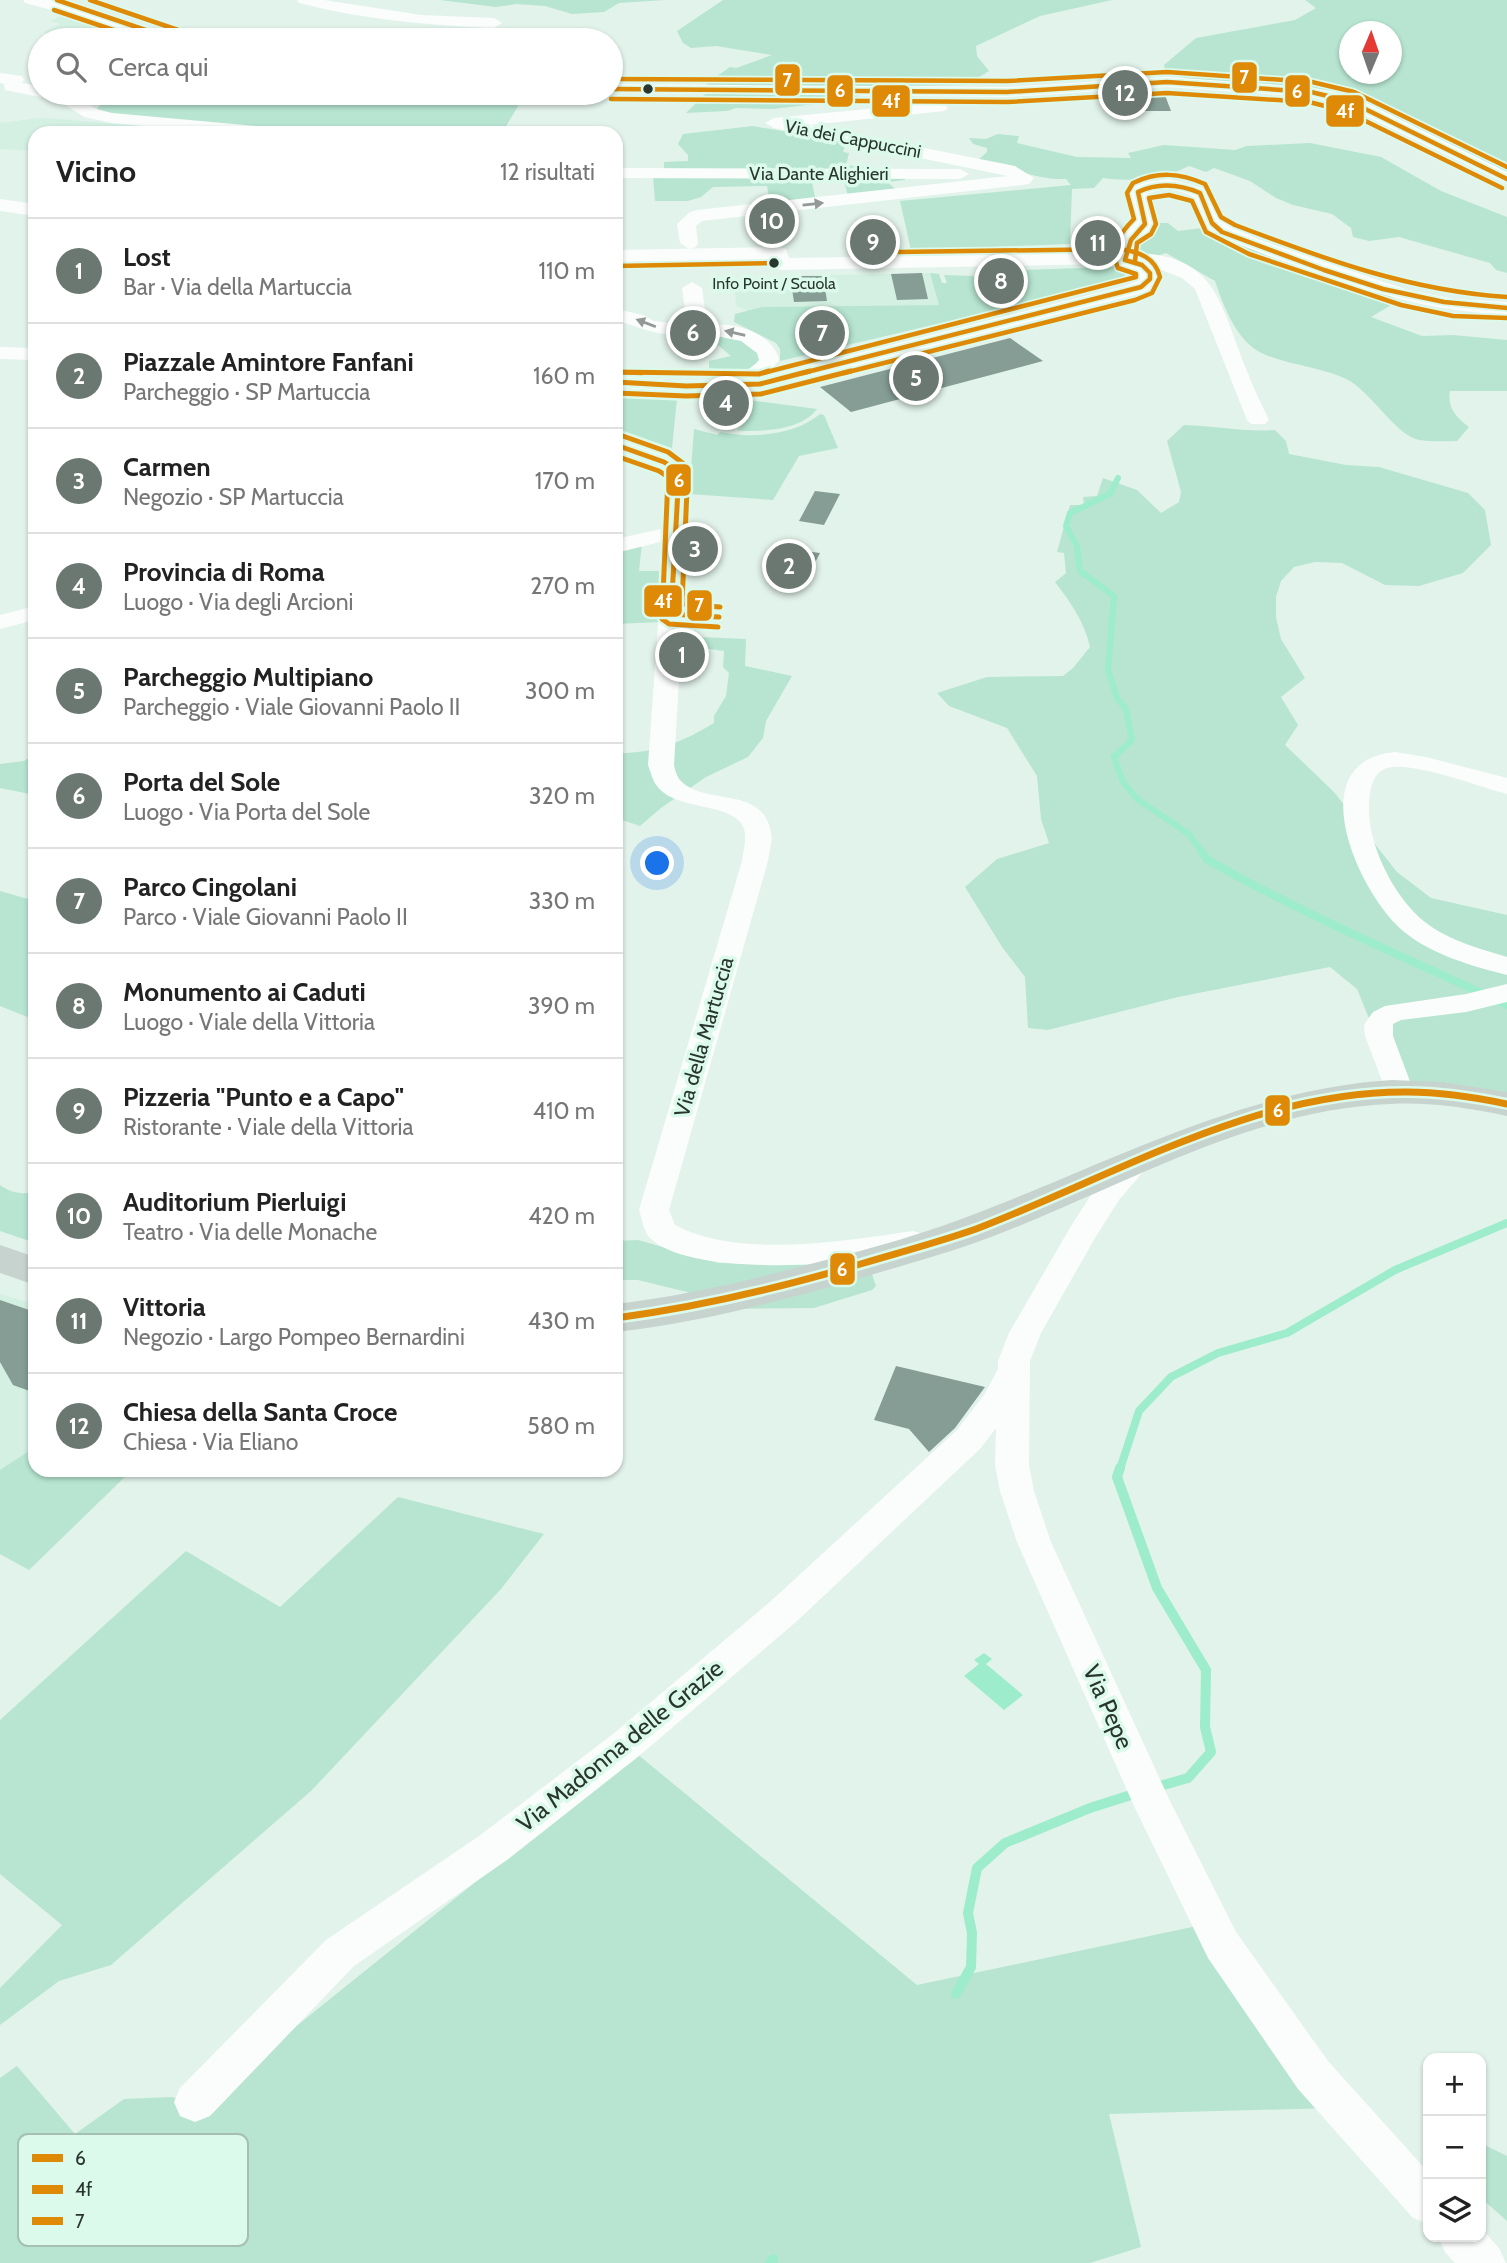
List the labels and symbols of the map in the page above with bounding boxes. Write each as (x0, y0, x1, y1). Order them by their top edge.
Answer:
north arrow (1339, 21, 1402, 84)
line badge: 7 (1231, 61, 1258, 94)
line badge: 7 (774, 63, 801, 97)
text: 7 (1239, 66, 1249, 89)
pin: 12 (1102, 67, 1148, 119)
text: 7 (782, 69, 792, 92)
line badge: 6 (826, 74, 854, 108)
line badge: 6 (1284, 74, 1311, 108)
text: 6 (835, 79, 845, 102)
text: 6 (1292, 80, 1302, 103)
unlabelled marker (641, 82, 655, 96)
line badge: 4f (871, 84, 911, 118)
text: 4f (882, 90, 901, 113)
line badge: 4f (1325, 94, 1365, 128)
text: 4f (1336, 100, 1355, 123)
street label: Via dei Cappuccini (783, 115, 923, 163)
street label: Via Dante Alighieri (749, 163, 889, 185)
pin: 10 (749, 195, 795, 247)
one-way arrow (803, 199, 825, 210)
pin: 9 (850, 216, 896, 268)
pin: 11 (1075, 217, 1121, 269)
pin: 8 (978, 255, 1024, 307)
marker: Info Point / Scuola (767, 256, 781, 270)
place label: Info Point / Scuola (712, 274, 836, 293)
pin: 6 (670, 307, 716, 359)
pin: 7 (799, 307, 845, 359)
one-way arrow (635, 317, 656, 328)
one-way arrow (723, 327, 745, 338)
pin: 5 (893, 352, 939, 404)
pin: 4 (703, 377, 749, 429)
line badge: 6 (665, 463, 692, 497)
text: 6 (674, 469, 684, 492)
pin: 3 (672, 523, 718, 575)
pin: 2 (766, 540, 812, 592)
line badge: 4f (643, 584, 683, 618)
line badge: 7 (686, 589, 713, 622)
text: 4f (654, 590, 673, 613)
text: 7 (694, 594, 704, 617)
pin: 1 (659, 629, 705, 681)
your location (640, 846, 674, 880)
street label: Via della Martuccia (669, 954, 738, 1120)
line badge: 6 (1264, 1094, 1291, 1127)
text: 6 (1273, 1099, 1283, 1122)
line badge: 6 (829, 1252, 856, 1286)
text: 6 (837, 1258, 847, 1281)
street label: Via Madonna delle Grazie (511, 1653, 729, 1838)
street label: Via Pepe (1077, 1660, 1140, 1753)
legend (18, 2134, 248, 2246)
text: 6 (75, 2147, 86, 2170)
text: 4f (75, 2178, 93, 2201)
text: 7 (75, 2210, 85, 2233)

